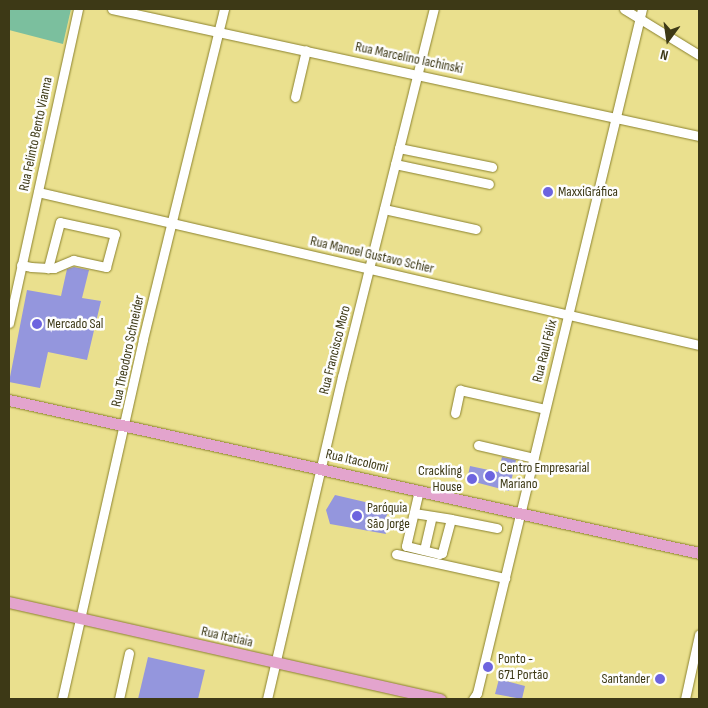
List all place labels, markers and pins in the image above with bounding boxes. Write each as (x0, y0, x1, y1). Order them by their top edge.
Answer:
place label: MaxxiGráfica (558, 184, 618, 200)
marker: MaxxiGráfica (542, 186, 554, 198)
place label: Mercado Sal (47, 316, 103, 332)
marker: Mercado Sal (31, 318, 43, 330)
place label: Centro Empresarial Mariano (500, 460, 589, 492)
place label: Crackling House (418, 463, 462, 496)
marker: Centro Empresarial Mariano (484, 470, 496, 482)
marker: Crackling House (466, 473, 478, 485)
place label: Paróquia São Jorge (367, 500, 410, 532)
marker: Paróquia São Jorge (351, 510, 363, 522)
place label: Ponto - 671 Portão (498, 651, 548, 684)
marker: Ponto - 671 Portão (482, 661, 494, 673)
place label: Santander (601, 671, 650, 687)
marker: Santander (654, 673, 666, 685)

